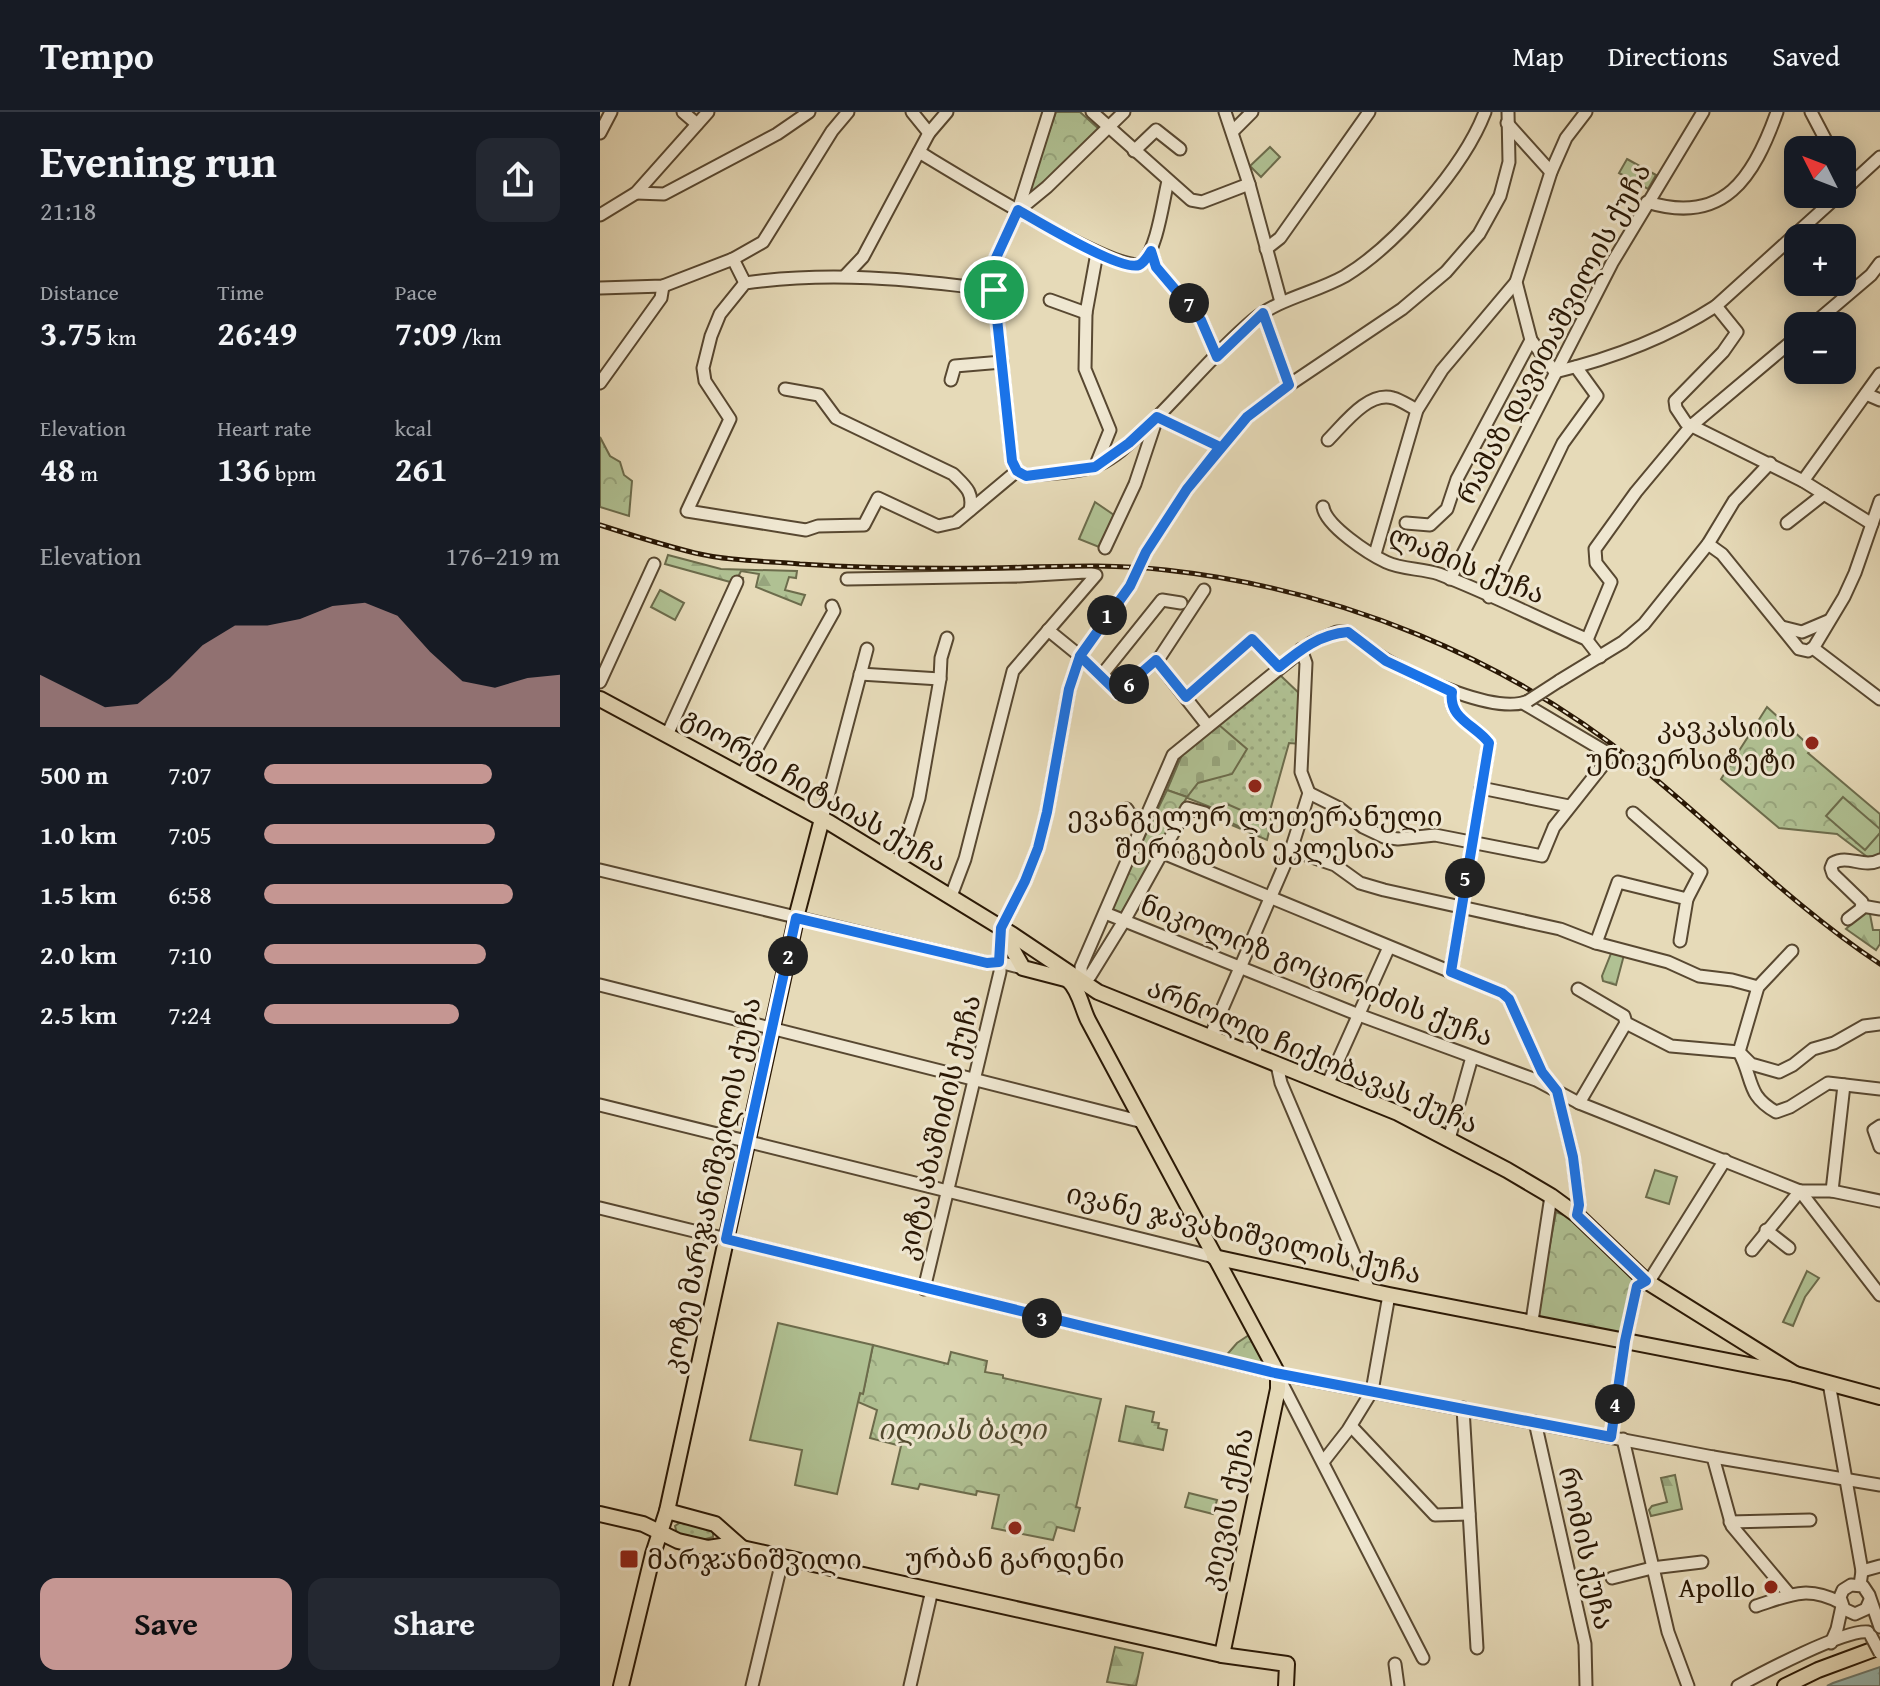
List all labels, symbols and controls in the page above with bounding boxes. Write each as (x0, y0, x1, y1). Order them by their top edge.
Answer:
text: Tempo (40, 27, 154, 83)
text: Map (1512, 35, 1564, 76)
text: Directions (1608, 35, 1728, 76)
text: Saved (1772, 35, 1840, 76)
text: Evening run (40, 129, 277, 193)
north arrow (1784, 136, 1856, 208)
map controls (1784, 136, 1856, 384)
button: share (476, 138, 560, 222)
street label: რამაზ დავითაშვილის ქუჩა (1445, 155, 1660, 511)
text: 21:18 (40, 191, 96, 230)
button: + (1784, 224, 1856, 296)
pin (960, 256, 1028, 324)
icon: arrive (972, 268, 1016, 312)
text: Distance (40, 276, 119, 308)
text: Time (217, 276, 264, 308)
text: Pace (395, 276, 437, 308)
pin: 7 (1169, 283, 1209, 323)
text: 7 (1183, 287, 1195, 319)
text: 3.75 (40, 308, 102, 357)
text: 26:49 (217, 308, 297, 357)
text: 7:09 (395, 308, 457, 357)
button: − (1784, 312, 1856, 384)
text: km (102, 321, 136, 353)
text: /km (457, 321, 502, 353)
text: Elevation (40, 412, 126, 444)
text: Heart rate (217, 412, 312, 444)
text: kcal (395, 412, 432, 444)
text: 48 (40, 444, 75, 493)
text: 136 (217, 444, 270, 493)
text: 261 (395, 444, 448, 493)
text: m (75, 457, 98, 489)
text: bpm (270, 457, 316, 489)
street label: ლამის ქუჩა (1383, 514, 1552, 614)
text: Elevation (40, 536, 142, 575)
text: 176–219 m (446, 536, 560, 575)
pin: 1 (1087, 595, 1127, 635)
text: 1 (1101, 599, 1113, 631)
pin: 6 (1109, 664, 1149, 704)
text: 6 (1123, 668, 1135, 700)
street label: გიორგი ჩიტაიას ქუჩა (675, 696, 955, 881)
place label: კავკასიის უნივერსიტეტი (1586, 706, 1796, 779)
marker: კავკასიის უნივერსიტეტი (1803, 734, 1821, 752)
text: 500 m (40, 755, 108, 794)
text: 7:07 (168, 755, 212, 794)
marker: ევანგელურ ლუთერანული შერიგების ეკლესია (1246, 777, 1264, 795)
place label: ევანგელურ ლუთერანული შერიგების ეკლესია (1067, 795, 1443, 868)
text: 1.0 km (40, 815, 117, 854)
text: 7:05 (168, 815, 212, 854)
pin: 5 (1445, 858, 1485, 898)
text: 5 (1459, 862, 1471, 894)
text: 1.5 km (40, 875, 117, 914)
text: 6:58 (168, 875, 212, 914)
street label: ნიკოლოზ გოცირიძის ქუჩა (1134, 883, 1500, 1056)
text: 2.0 km (40, 935, 117, 974)
text: 7:10 (168, 935, 212, 974)
pin: 2 (768, 936, 808, 976)
text: 2 (782, 940, 794, 972)
street label: არნოლდ ჩიქობავას ქუჩა (1141, 966, 1485, 1143)
street label: კიტა აბაშიძის ქუჩა (885, 990, 990, 1264)
street label: კოტე მარჯანიშვილის ქუჩა (651, 993, 770, 1377)
text: 2.5 km (40, 995, 117, 1034)
text: 7:24 (168, 995, 212, 1034)
street label: ივანე ჯავახიშვილის ქუჩა (1063, 1172, 1426, 1293)
pin: 3 (1022, 1298, 1062, 1338)
text: 3 (1036, 1302, 1048, 1334)
pin: 4 (1595, 1384, 1635, 1424)
text: 4 (1609, 1388, 1621, 1420)
park label: ილიას ბაღი (878, 1408, 1048, 1449)
street label: კიევის ქუჩა (1188, 1424, 1263, 1594)
street label: რომის ქუჩა (1549, 1462, 1626, 1633)
marker: ურბან გარდენი (1006, 1519, 1024, 1537)
place label: ურბან გარდენი (905, 1537, 1125, 1578)
place label: მარჯანიშვილი (647, 1538, 862, 1579)
marker: მარჯანიშვილი (618, 1548, 640, 1570)
place label: Apollo (1679, 1566, 1755, 1607)
button: Save (40, 1578, 292, 1670)
button: Share (308, 1578, 560, 1670)
marker: Apollo (1762, 1578, 1780, 1596)

